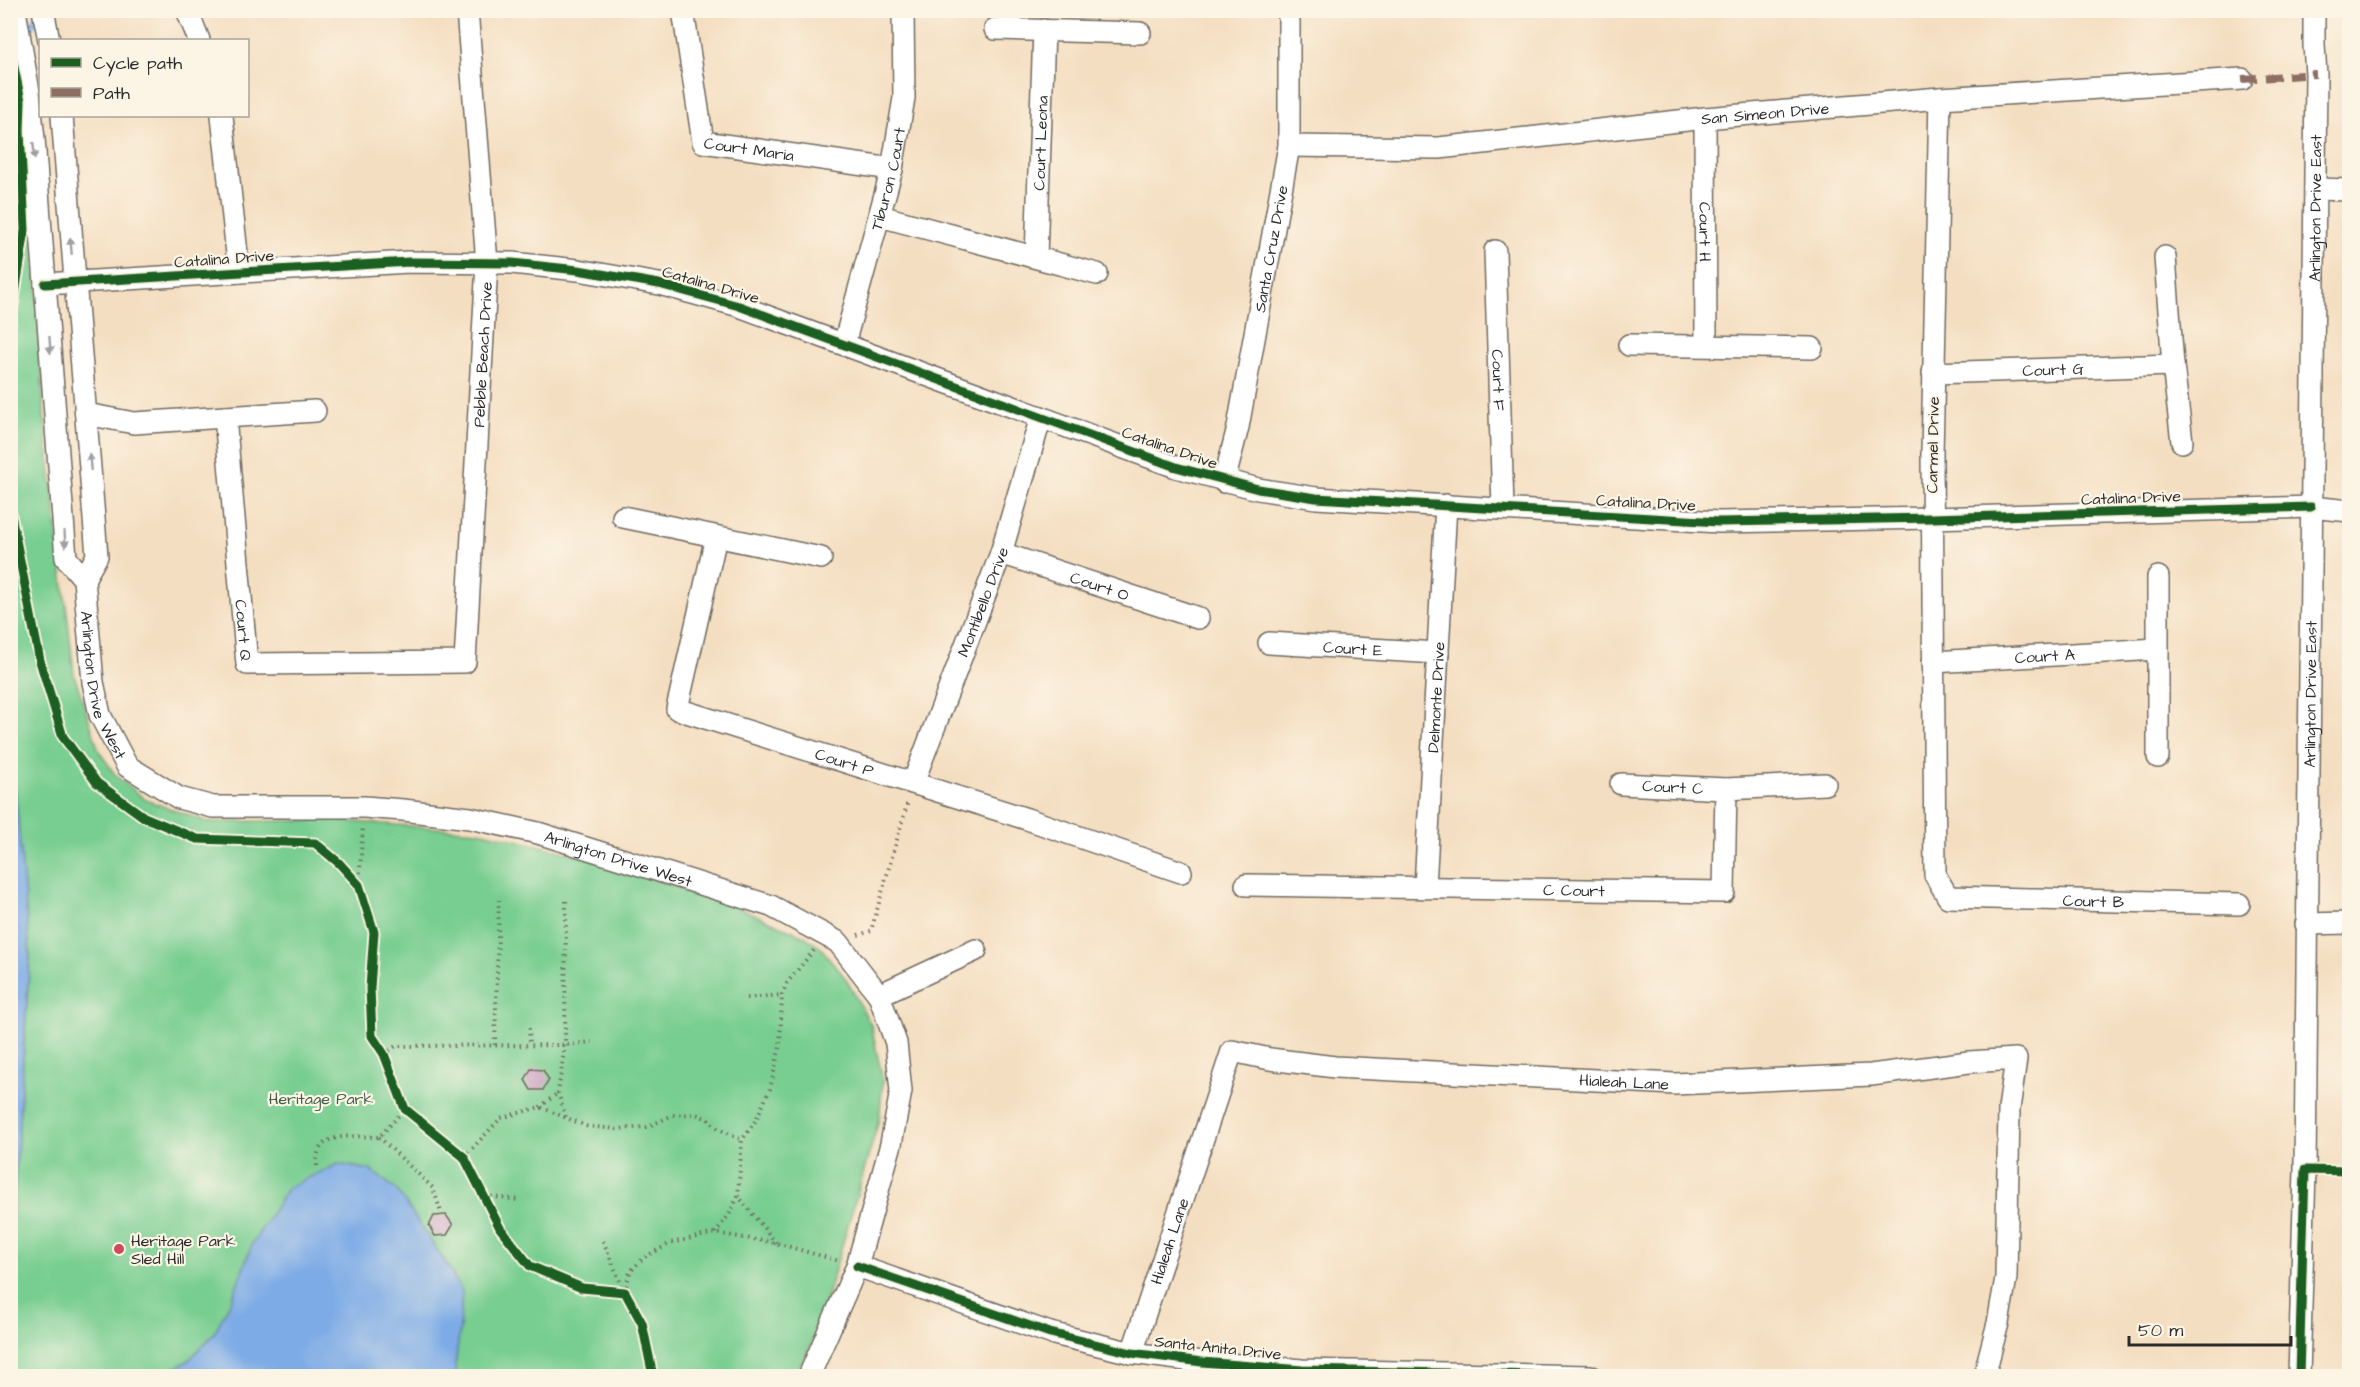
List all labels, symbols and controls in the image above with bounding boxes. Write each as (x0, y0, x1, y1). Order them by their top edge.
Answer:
legend (39, 39, 249, 117)
text: Cycle path (93, 51, 182, 77)
text: Path (93, 81, 130, 106)
street label: Court Leona (1028, 95, 1054, 191)
street label: San Simeon Drive (1700, 97, 1831, 130)
street label: Tiburon Court (866, 125, 911, 233)
street label: Court Maria (702, 132, 795, 167)
street label: Arlington Drive East (2304, 134, 2327, 282)
one-way arrow (30, 141, 39, 160)
street label: Santa Cruz Drive (1249, 183, 1294, 314)
street label: Court H (1693, 202, 1716, 262)
one-way arrow (67, 237, 76, 256)
street label: Catalina Drive (173, 245, 275, 273)
street label: Catalina Drive (660, 261, 762, 309)
street label: Pebble Beach Drive (468, 281, 498, 428)
one-way arrow (45, 336, 55, 355)
street label: Court F (1486, 349, 1510, 411)
street label: Court G (2022, 358, 2084, 382)
street label: Carmel Drive (1921, 396, 1945, 494)
street label: Catalina Drive (1119, 421, 1221, 475)
one-way arrow (85, 452, 95, 471)
street label: Catalina Drive (2081, 485, 2182, 511)
street label: Catalina Drive (1595, 489, 1697, 517)
one-way arrow (60, 530, 70, 549)
street label: Montibello Drive (952, 544, 1014, 660)
street label: Court O (1067, 567, 1132, 607)
street label: Court Q (229, 599, 257, 662)
street label: Arlington Drive West (75, 610, 132, 764)
street label: Arlington Drive East (2299, 620, 2323, 768)
street label: Court E (1322, 636, 1384, 662)
street label: Delmonte Drive (1422, 641, 1450, 753)
street label: Court A (2014, 644, 2076, 669)
street label: Court P (812, 743, 876, 782)
street label: Court C (1642, 775, 1704, 800)
street label: Arlington Drive West (542, 826, 695, 893)
street label: C Court (1543, 879, 1605, 902)
street label: Court B (2062, 890, 2125, 913)
street label: Hialeah Lane (1579, 1069, 1670, 1096)
park label: Heritage Park (269, 1088, 373, 1111)
street label: Hialeah Lane (1145, 1195, 1195, 1287)
place label: Heritage Park Sled Hill (131, 1230, 236, 1270)
marker: Heritage Park Sled Hill (112, 1242, 126, 1256)
scale bar (2129, 1309, 2291, 1347)
text: 50 m (2138, 1318, 2183, 1343)
street label: Santa Anita Drive (1153, 1330, 1283, 1366)

